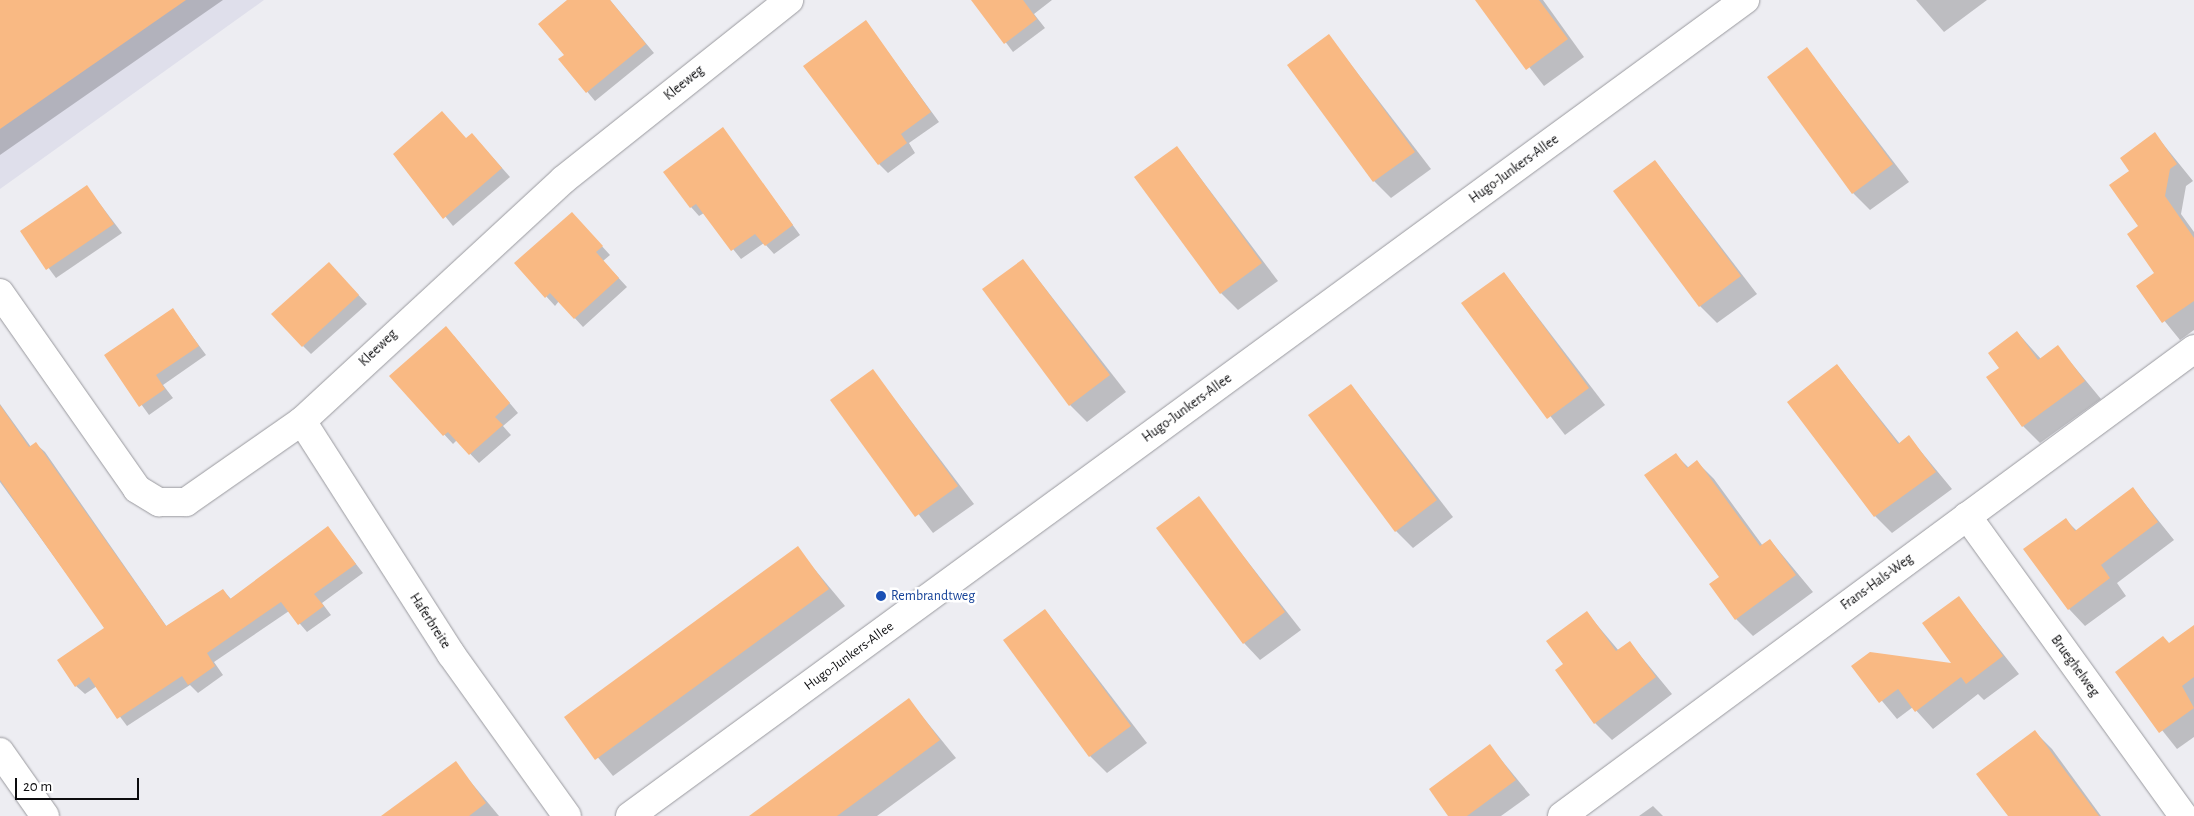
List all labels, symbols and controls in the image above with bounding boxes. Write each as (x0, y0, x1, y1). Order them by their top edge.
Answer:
street label: Kleeweg (661, 62, 707, 104)
street label: Hugo-Junkers-Allee (1466, 131, 1562, 207)
street label: Kleeweg (355, 326, 401, 370)
street label: Hugo-Junkers-Allee (1139, 370, 1235, 446)
street label: Frans-Hals-Weg (1838, 550, 1916, 614)
place label: Rembrandtweg (891, 588, 975, 604)
street label: Haferbreite (406, 590, 454, 652)
marker: Rembrandtweg (875, 590, 887, 602)
street label: Hugo-Junkers-Allee (801, 618, 897, 694)
street label: Brueghelweg (2047, 632, 2103, 700)
scale bar (18, 768, 141, 800)
text: 20 m (23, 779, 52, 794)

